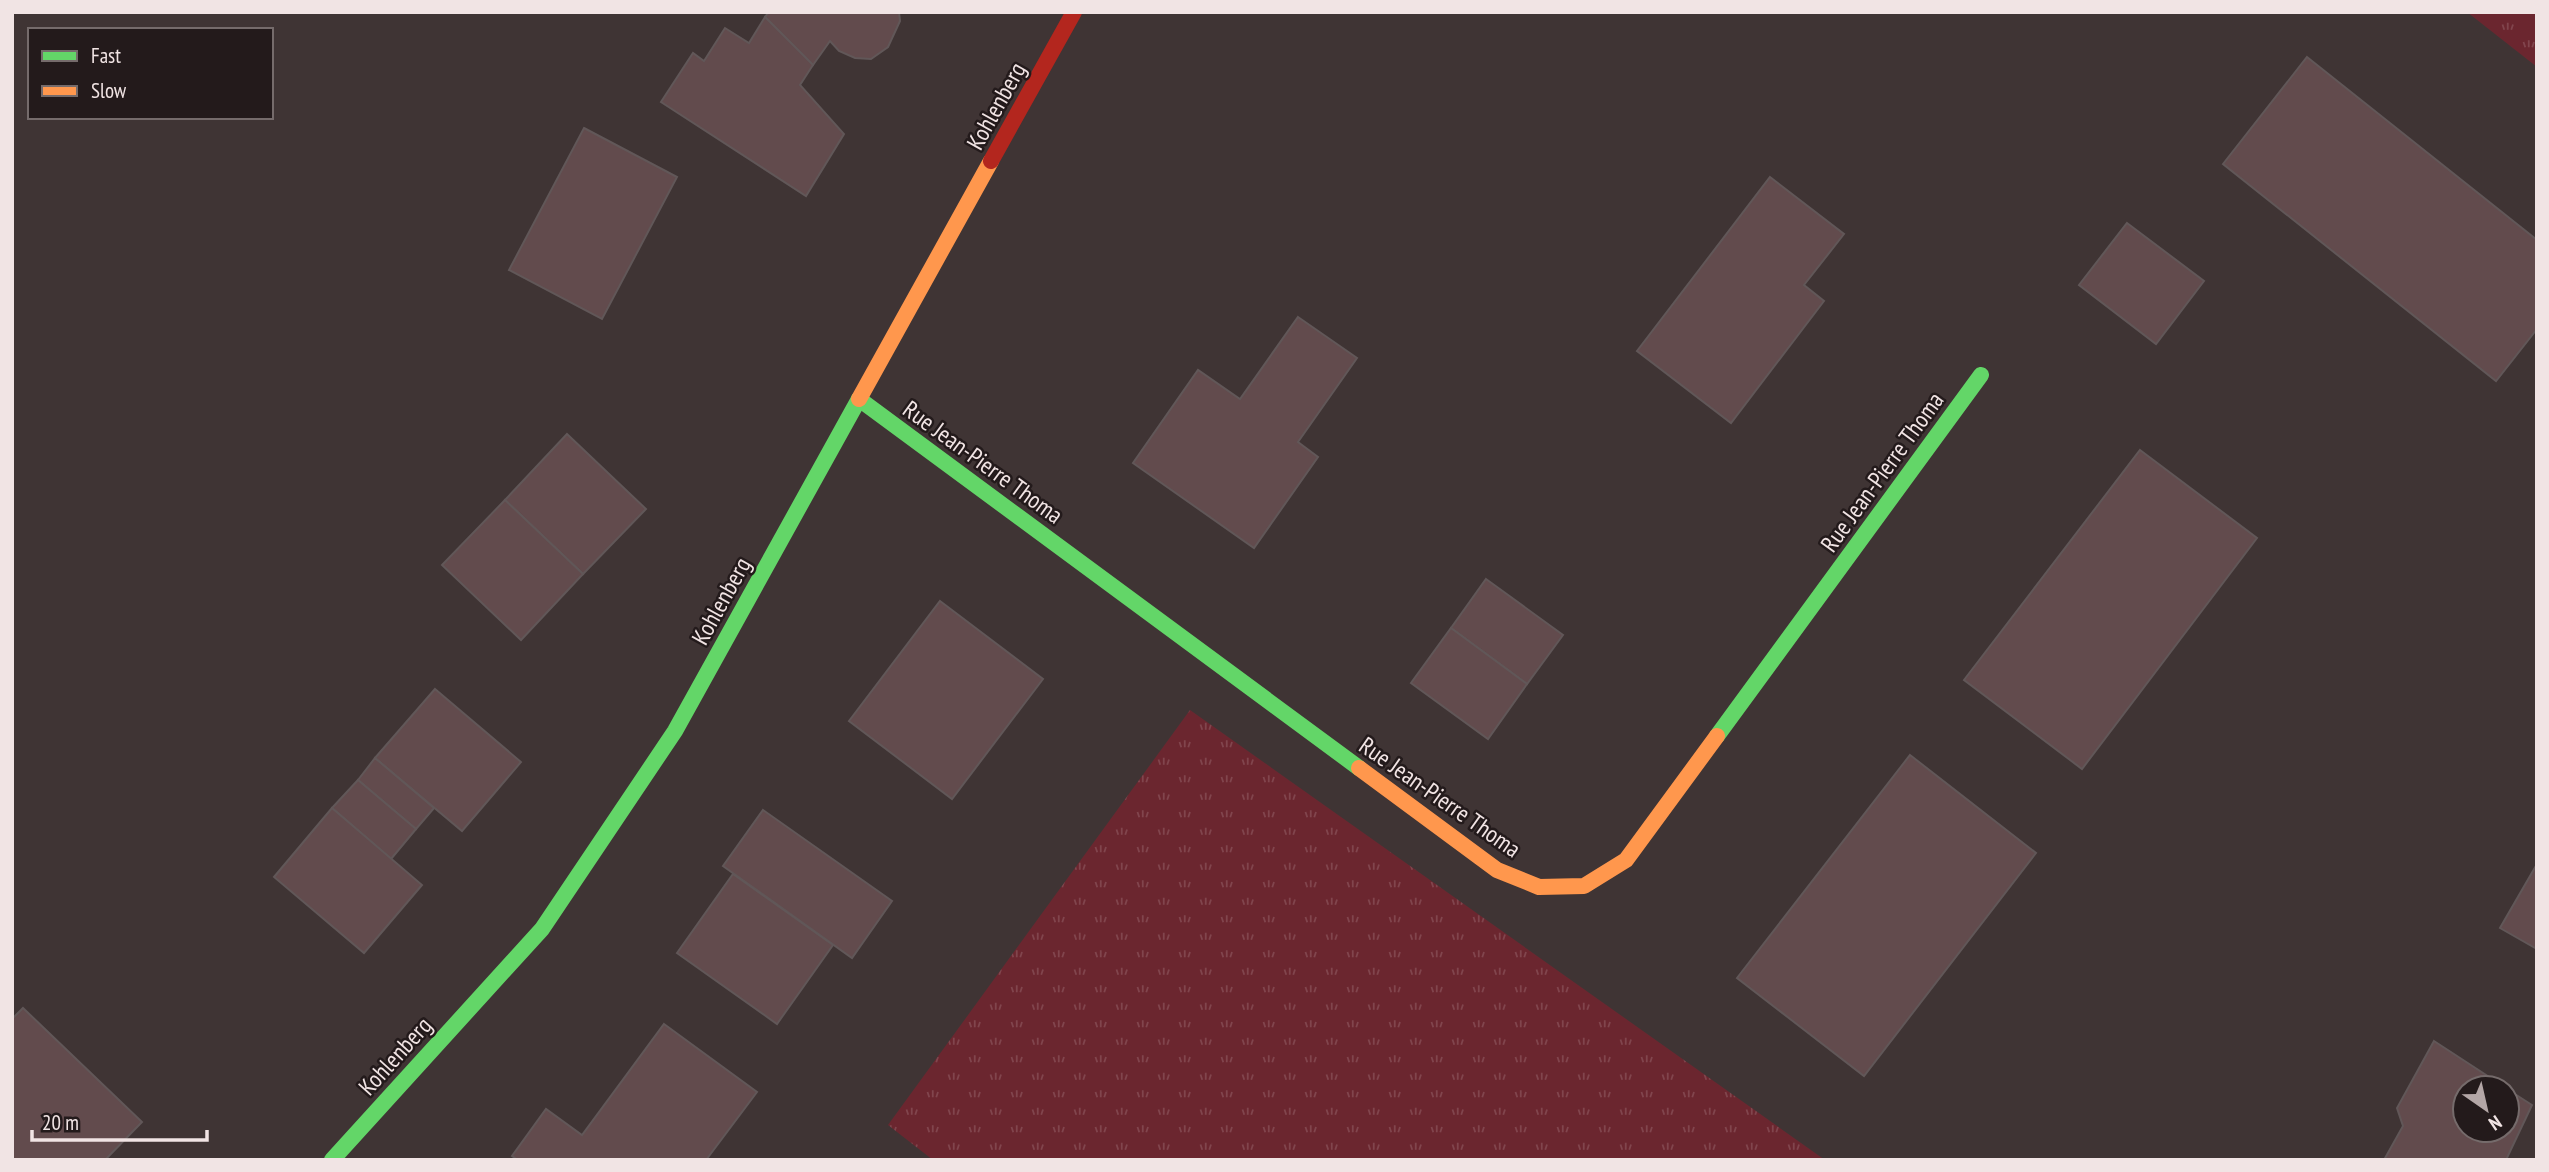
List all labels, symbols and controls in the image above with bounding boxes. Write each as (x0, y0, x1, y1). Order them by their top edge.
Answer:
legend (28, 28, 273, 119)
text: Fast (91, 42, 121, 69)
street label: Kohlenberg (959, 57, 1033, 155)
text: Slow (91, 77, 127, 104)
street label: Rue Jean-Pierre Thoma (1814, 386, 1950, 558)
street label: Rue Jean-Pierre Thoma (897, 394, 1069, 530)
street label: Kohlenberg (684, 552, 758, 650)
street label: Rue Jean-Pierre Thoma (1353, 730, 1527, 864)
street label: Kohlenberg (352, 1010, 438, 1102)
north arrow (2451, 1074, 2521, 1144)
scale bar (32, 1098, 206, 1142)
text: 20 m (42, 1109, 79, 1136)
text: N (2485, 1110, 2506, 1136)

